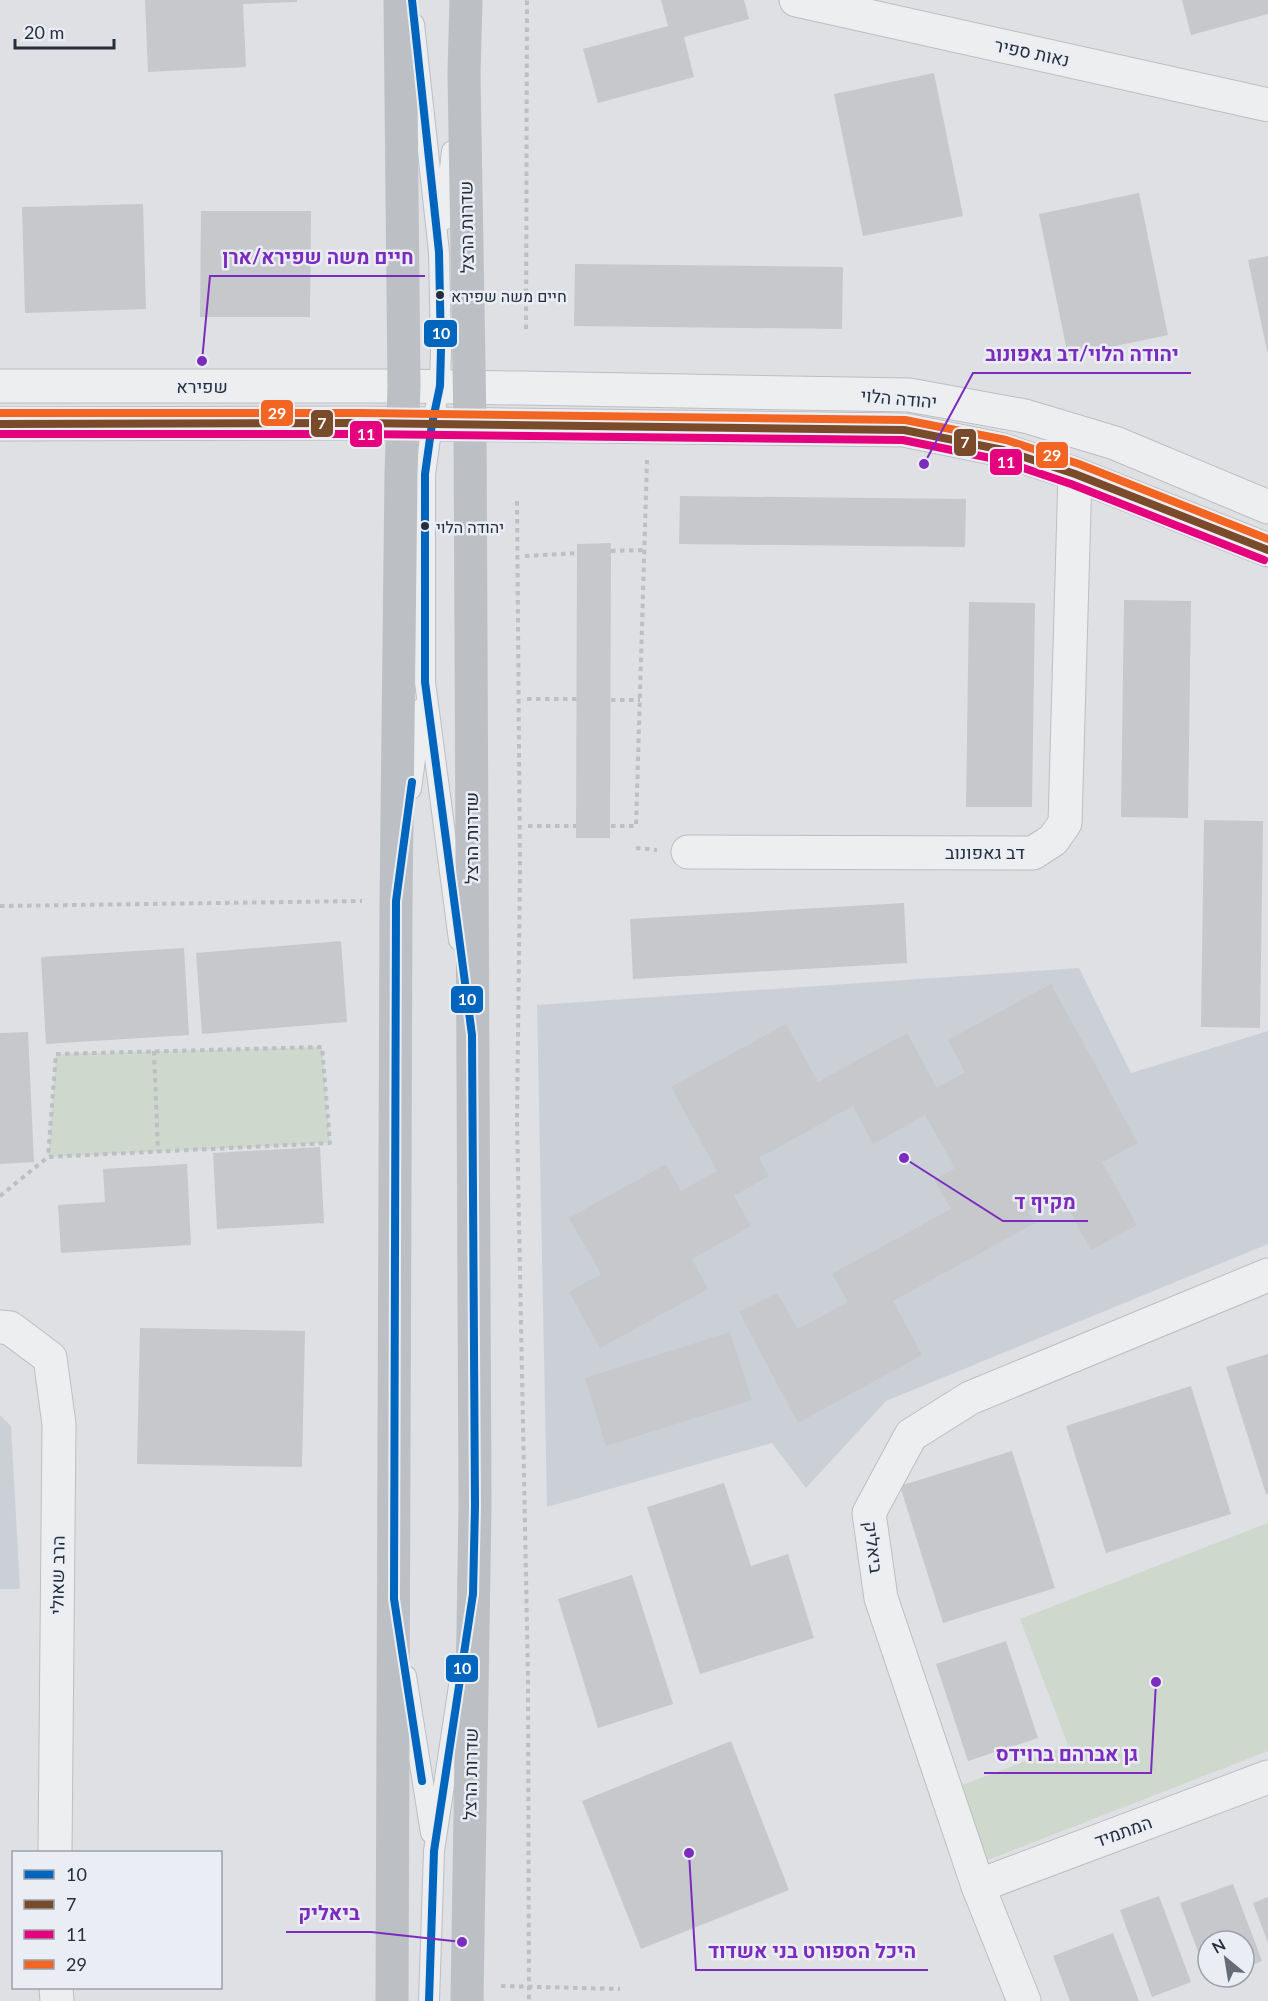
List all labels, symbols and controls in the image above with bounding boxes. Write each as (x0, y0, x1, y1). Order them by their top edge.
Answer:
scale bar (15, 12, 114, 50)
text: 20 m (24, 21, 64, 43)
street label: נאות ספיר (992, 33, 1072, 71)
street label: שדרות הרצל (454, 181, 478, 273)
callout: חיים משה שפירא/ארן (210, 238, 425, 276)
text: חיים משה שפירא/ארן (222, 244, 414, 268)
place label: חיים משה שפירא (451, 286, 567, 305)
marker: חיים משה שפירא (434, 289, 446, 301)
line badge: 10 (423, 319, 458, 348)
text: 10 (432, 323, 450, 342)
callout: יהודה הלוי/דב גאפונוב (973, 335, 1191, 373)
text: יהודה הלוי/דב גאפונוב (985, 341, 1179, 365)
street label: שפירא (176, 375, 228, 397)
street label: יהודה הלוי (860, 384, 938, 412)
line badge: 29 (260, 399, 294, 427)
text: 29 (268, 403, 286, 422)
line badge: 7 (310, 409, 334, 438)
text: 7 (317, 413, 327, 432)
line badge: 11 (349, 420, 383, 448)
text: 11 (357, 424, 375, 443)
line badge: 7 (953, 428, 977, 457)
text: 7 (960, 432, 970, 451)
line badge: 29 (1035, 441, 1069, 469)
text: 29 (1043, 445, 1061, 464)
line badge: 11 (989, 448, 1023, 476)
text: 11 (997, 452, 1015, 471)
place label: יהודה הלוי (436, 517, 504, 536)
marker: יהודה הלוי (419, 520, 431, 532)
street label: שדרות הרצל (460, 792, 482, 884)
street label: דב גאפונוב (945, 841, 1025, 863)
line badge: 10 (450, 985, 484, 1014)
text: 10 (458, 989, 476, 1008)
callout: מקיף ד (1003, 1183, 1088, 1221)
text: מקיף ד (1014, 1189, 1076, 1213)
street label: ביאליק (860, 1520, 888, 1575)
street label: הרב שאולי (45, 1535, 69, 1615)
line badge: 10 (445, 1654, 479, 1683)
text: 10 (453, 1658, 471, 1677)
street label: שדרות הרצל (458, 1728, 482, 1820)
callout: גן אברהם ברוידס (984, 1735, 1151, 1773)
text: גן אברהם ברוידס (996, 1741, 1138, 1765)
street label: המתמיד (1091, 1810, 1155, 1852)
legend (12, 1851, 222, 1989)
text: 10 (66, 1863, 87, 1885)
text: 7 (66, 1893, 76, 1915)
callout: ביאליק (286, 1894, 371, 1932)
text: ביאליק (298, 1900, 360, 1924)
text: 11 (66, 1923, 87, 1945)
north arrow (1196, 1929, 1256, 1989)
callout: היכל הספורט בני אשדוד (696, 1932, 928, 1970)
text: N (1208, 1934, 1228, 1957)
text: היכל הספורט בני אשדוד (708, 1938, 916, 1962)
text: 29 (66, 1953, 87, 1975)

